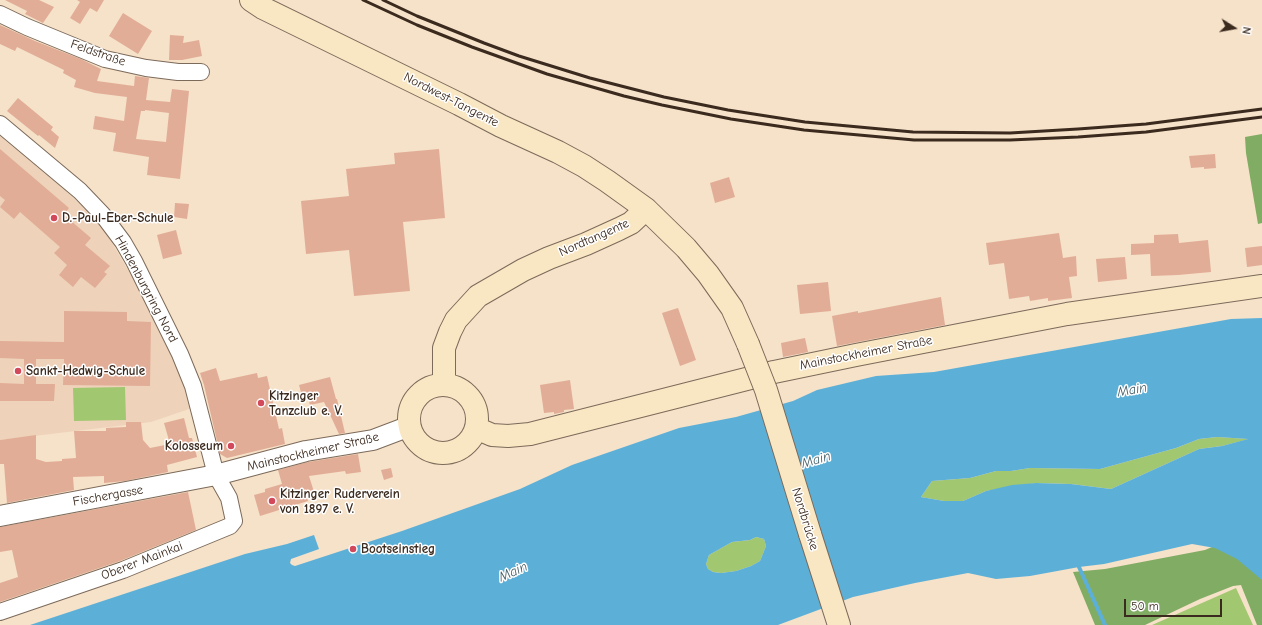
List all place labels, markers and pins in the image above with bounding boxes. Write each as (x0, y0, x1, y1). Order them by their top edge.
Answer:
place label: D.-Paul-Eber-Schule (62, 210, 174, 226)
marker: D.-Paul-Eber-Schule (49, 213, 59, 223)
place label: Sankt-Hedwig-Schule (26, 363, 145, 379)
marker: Sankt-Hedwig-Schule (13, 366, 23, 376)
place label: Kitzinger Tanzclub e. V. (269, 388, 343, 419)
marker: Kitzinger Tanzclub e. V. (256, 398, 266, 408)
place label: Kolosseum (165, 438, 223, 454)
marker: Kolosseum (226, 441, 236, 451)
place label: Kitzinger Ruderverein von 1897 e. V. (280, 486, 400, 517)
marker: Kitzinger Ruderverein von 1897 e. V. (267, 496, 277, 506)
place label: Bootseinstieg (361, 541, 435, 557)
marker: Bootseinstieg (348, 544, 358, 554)

